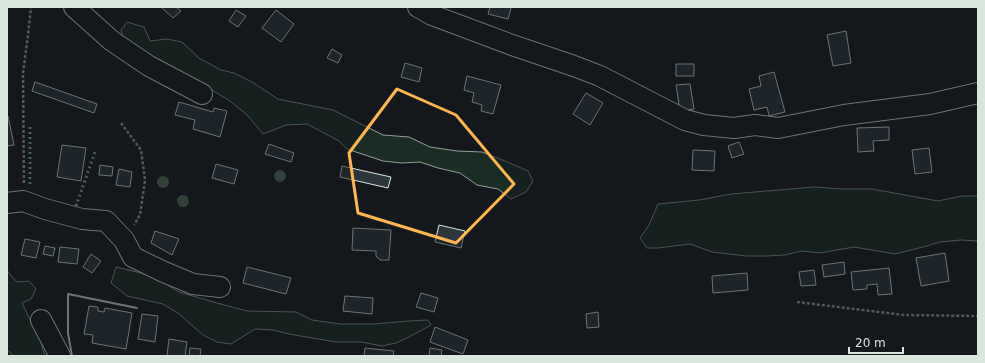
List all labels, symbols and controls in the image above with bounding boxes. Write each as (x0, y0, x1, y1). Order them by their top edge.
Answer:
scale bar (849, 329, 903, 355)
text: 20 m (855, 336, 886, 350)

